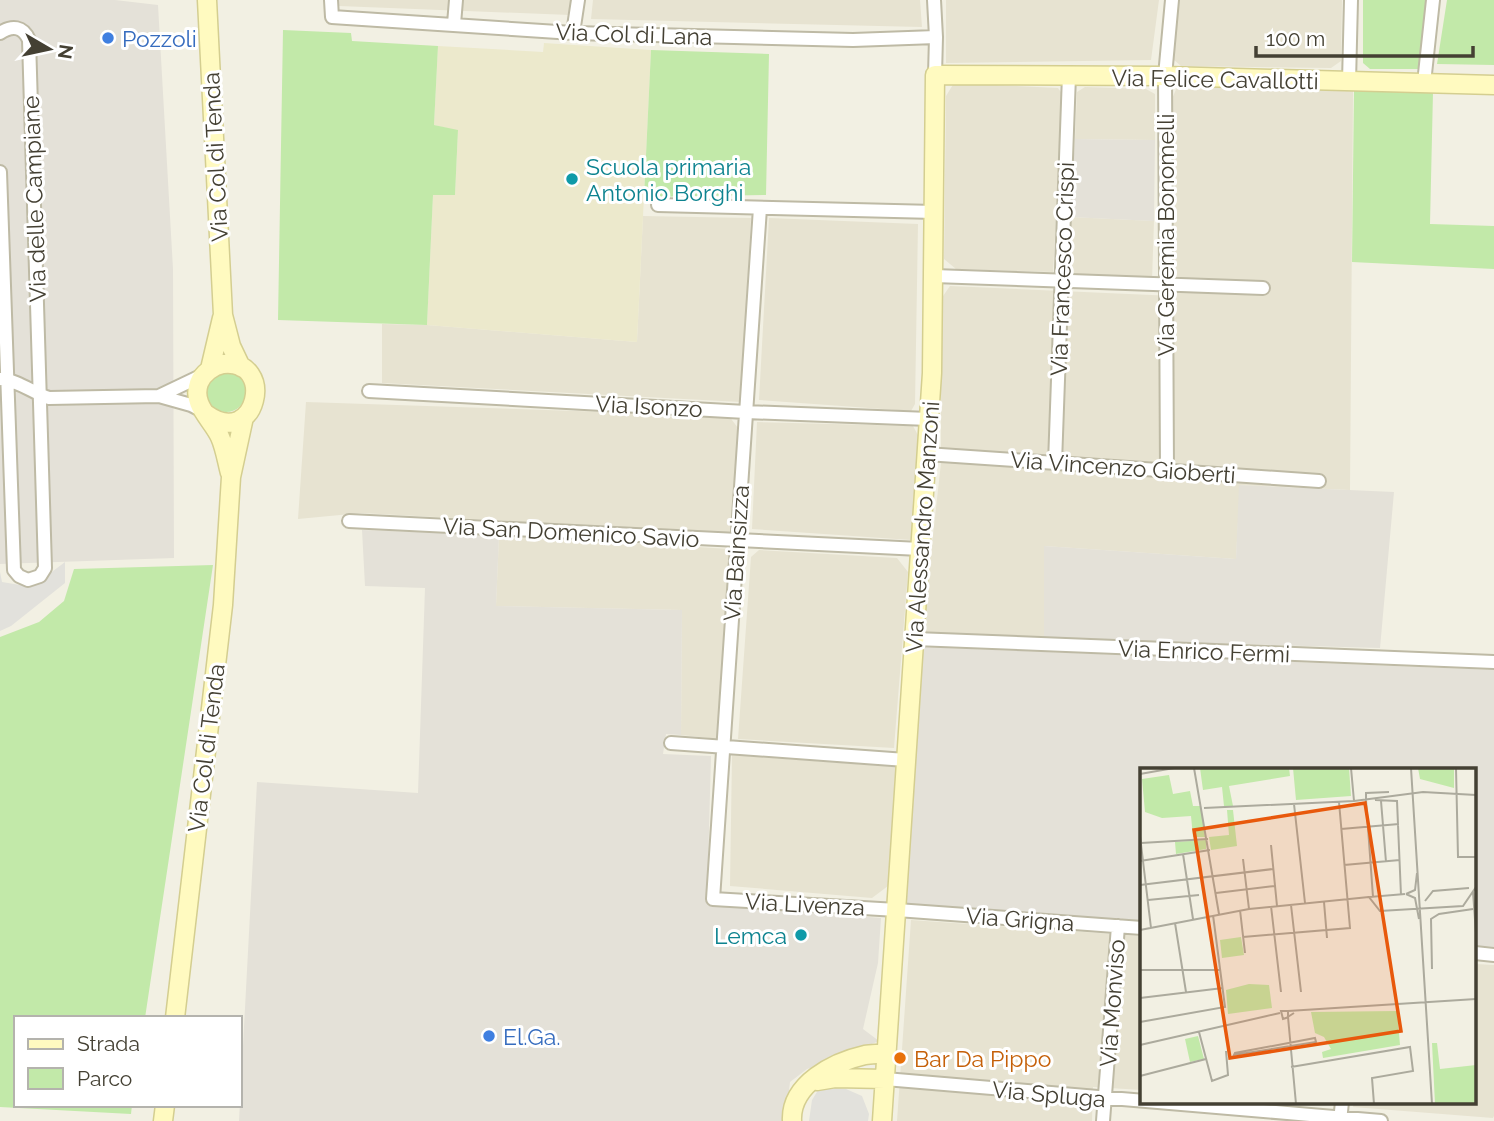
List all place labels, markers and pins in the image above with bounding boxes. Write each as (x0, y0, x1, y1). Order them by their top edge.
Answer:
place label: Pozzoli (122, 25, 197, 52)
marker: Pozzoli (100, 30, 116, 46)
place label: Scuola primaria Antonio Borghi (586, 153, 751, 206)
marker: Scuola primaria Antonio Borghi (564, 171, 580, 187)
place label: Lemca (714, 922, 787, 949)
marker: Lemca (793, 927, 809, 943)
place label: El.Ga. (503, 1023, 561, 1050)
marker: El.Ga. (481, 1028, 497, 1044)
place label: Bar Da Pippo (914, 1045, 1051, 1072)
marker: Bar Da Pippo (892, 1050, 908, 1066)

